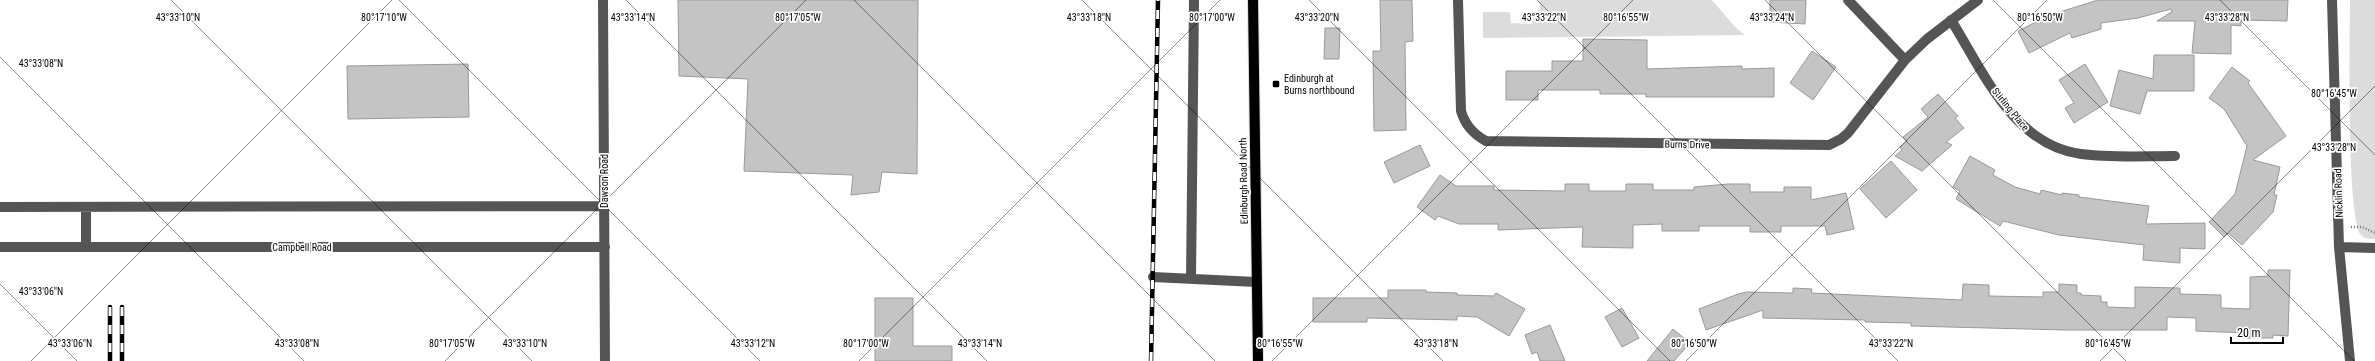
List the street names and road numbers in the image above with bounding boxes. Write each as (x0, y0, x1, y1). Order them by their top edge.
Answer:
street label: Stirling Place (1990, 86, 2031, 133)
street label: Edinburgh Road North (1237, 138, 1250, 224)
street label: Burns Drive (1664, 139, 1710, 150)
street label: Dawson Road (599, 154, 610, 208)
street label: Nicklin Road (2332, 168, 2345, 218)
street label: Campbell Road (272, 242, 332, 253)

